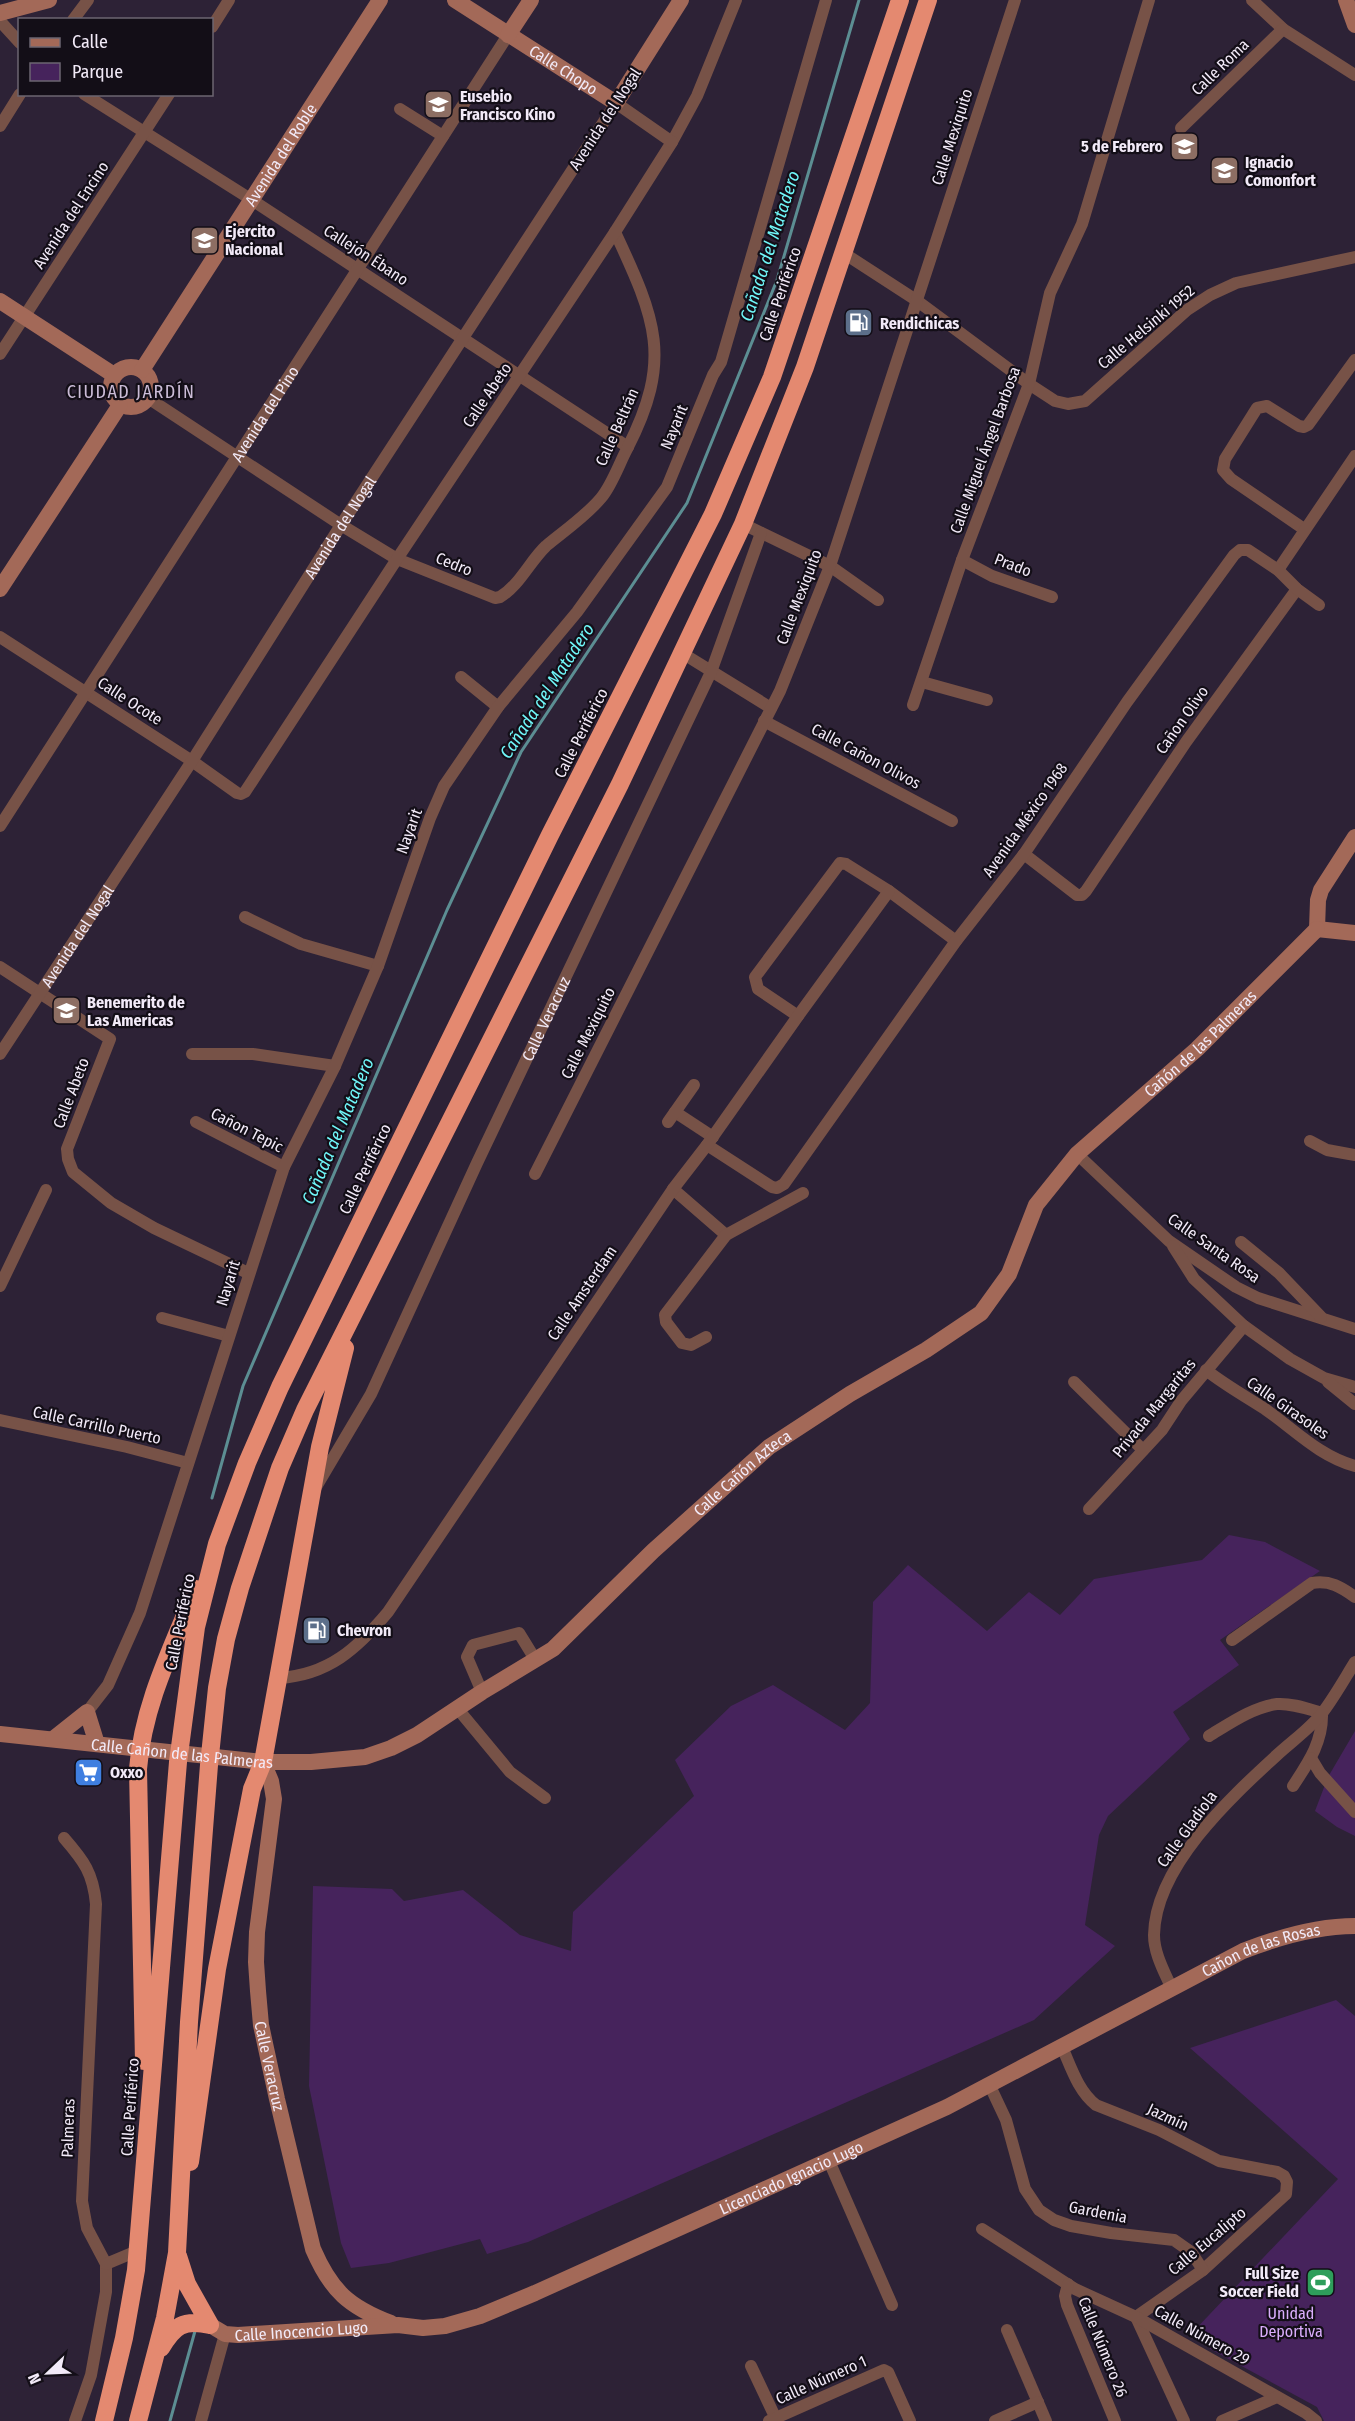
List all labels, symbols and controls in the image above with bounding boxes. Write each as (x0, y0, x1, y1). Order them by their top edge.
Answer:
legend (18, 18, 213, 96)
text: Calle (72, 31, 108, 53)
street label: Calle Roma (1187, 35, 1253, 99)
street label: Calle Chopo (526, 41, 601, 98)
text: Parque (72, 61, 123, 83)
street label: Avenida del Nogal (565, 64, 645, 174)
street label: Calle Mexiquito (927, 86, 977, 188)
place label: Eusebio Francisco Kino (460, 87, 556, 124)
school or university icon: Eusebio Francisco Kino (423, 89, 455, 121)
street label: Avenida del Roble (241, 100, 320, 209)
school or university icon: 5 de Febrero (1168, 130, 1200, 162)
place label: 5 de Febrero (1081, 137, 1163, 156)
place label: Ignacio Comonfort (1245, 153, 1316, 190)
school or university icon: Ignacio Comonfort (1208, 155, 1240, 187)
street label: Avenida del Encino (29, 158, 113, 272)
water label: Cañada del Matadero (735, 168, 805, 324)
street label: Callejón Ébano (320, 221, 412, 289)
place label: Ejercito Nacional (225, 222, 283, 259)
school or university icon: Ejercito Nacional (188, 224, 220, 256)
street label: Calle Periférico (755, 244, 805, 344)
street label: Calle Helsinki 1952 (1094, 281, 1198, 373)
fuel station icon: Rendichicas (843, 307, 875, 339)
place label: Rendichicas (880, 314, 959, 333)
street label: Calle Abeto (458, 359, 516, 431)
street label: Avenida del Pino (227, 362, 302, 465)
street label: Calle Miguel Ángel Barbosa (946, 364, 1024, 536)
district label: CIUDAD JARDÍN (67, 380, 195, 403)
street label: Calle Beltrán (591, 385, 643, 469)
street label: Nayarit (656, 401, 692, 452)
street label: Avenida del Nogal (300, 472, 380, 582)
street label: Calle Mexiquito (772, 547, 826, 647)
street label: Cedro (433, 548, 475, 580)
street label: Prado (992, 549, 1034, 581)
water label: Cañada del Matadero (495, 619, 599, 763)
street label: Calle Ocote (94, 673, 166, 729)
street label: Cañon Olivo (1152, 682, 1212, 758)
street label: Calle Periférico (550, 685, 612, 781)
street label: Calle Cañon Olivos (808, 719, 924, 793)
street label: Avenida México 1968 (979, 759, 1071, 881)
street label: Nayarit (392, 805, 426, 856)
street label: Avenida del Nogal (37, 882, 118, 991)
street label: Calle Veracruz (517, 973, 574, 1064)
street label: Calle Mexiquito (557, 984, 619, 1082)
street label: Cañón de las Palmeras (1140, 986, 1260, 1101)
place label: Benemerito de Las Americas (87, 993, 185, 1030)
school or university icon: Benemerito de Las Americas (50, 995, 82, 1027)
water label: Cañada del Matadero (297, 1054, 379, 1208)
street label: Calle Abeto (49, 1055, 93, 1131)
street label: Cañon Tepic (208, 1104, 286, 1156)
street label: Calle Periférico (335, 1121, 395, 1217)
street label: Calle Santa Rosa (1164, 1209, 1264, 1287)
street label: Calle Amsterdam (543, 1242, 621, 1344)
street label: Nayarit (212, 1257, 244, 1308)
street label: Privada Margaritas (1108, 1355, 1200, 1461)
street label: Calle Girasoles (1243, 1373, 1333, 1443)
street label: Calle Carrillo Puerto (31, 1402, 163, 1448)
street label: Calle Cañón Azteca (689, 1426, 795, 1520)
street label: Calle Periférico (161, 1572, 199, 1672)
fuel station icon: Chevron (300, 1614, 332, 1646)
place label: Chevron (337, 1621, 391, 1640)
street label: Calle Cañon de las Palmeras (90, 1734, 273, 1772)
supermarket icon: Oxxo (73, 1756, 105, 1788)
place label: Oxxo (110, 1763, 144, 1782)
street label: Calle Gladiola (1153, 1787, 1221, 1871)
street label: Cañon de las Rosas (1198, 1919, 1322, 1981)
street label: Calle Veracruz (251, 2019, 289, 2113)
street label: Calle Periférico (117, 2057, 143, 2157)
street label: Palmeras (57, 2098, 79, 2158)
street label: Jazmín (1144, 2099, 1192, 2135)
street label: Licenciado Ignacio Lugo (716, 2137, 866, 2218)
street label: Gardenia (1067, 2197, 1129, 2227)
street label: Calle Eucalipto (1164, 2203, 1250, 2279)
place label: Full Size Soccer Field (1220, 2264, 1299, 2301)
sports icon: Full Size Soccer Field (1304, 2266, 1336, 2298)
street label: Calle Número 26 (1074, 2294, 1132, 2400)
street label: Calle Número 29 (1151, 2301, 1253, 2369)
park label: Unidad Deportiva (1259, 2304, 1323, 2341)
street label: Calle Inocencio Lugo (234, 2317, 369, 2345)
north arrow (18, 2343, 78, 2403)
street label: Calle Número 1 (773, 2351, 869, 2409)
text: N (24, 2371, 45, 2387)

